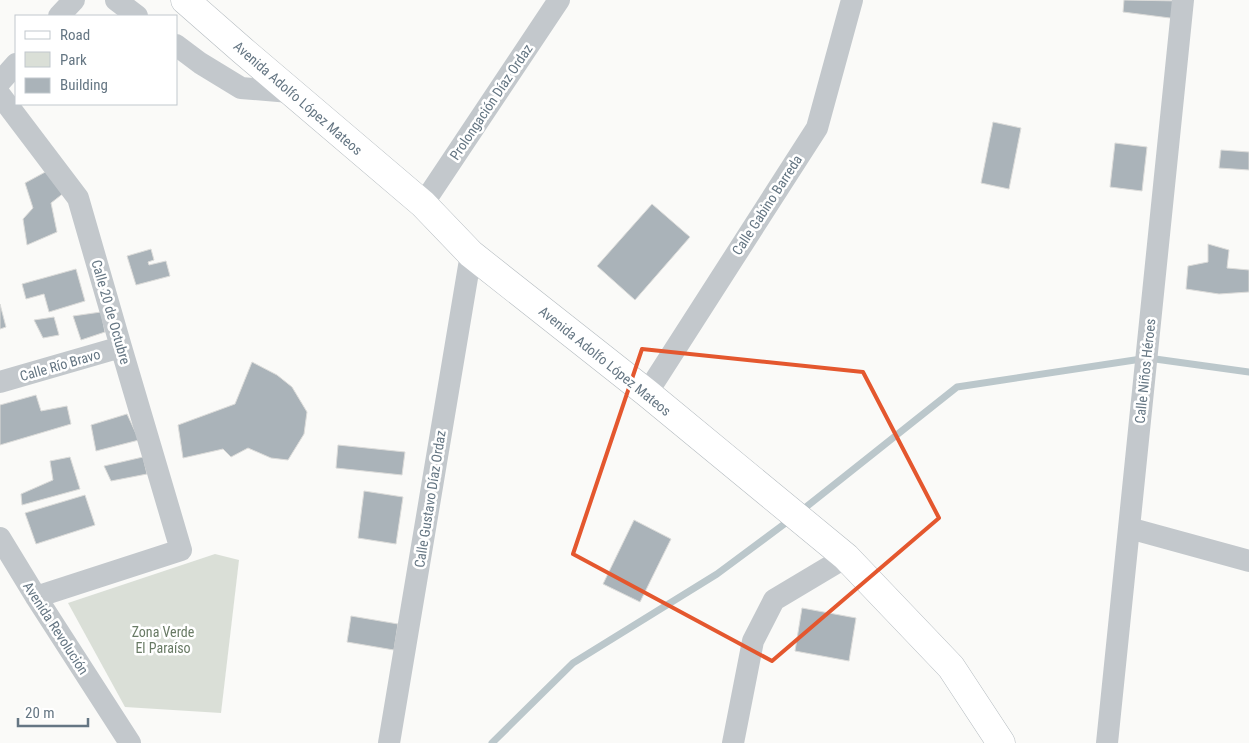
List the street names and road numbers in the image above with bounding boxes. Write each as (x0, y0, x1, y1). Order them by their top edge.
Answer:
street label: Avenida Adolfo López Mateos (231, 38, 365, 158)
street label: Prolongación Díaz Ordaz (446, 41, 536, 163)
street label: Calle Gabino Barreda (729, 152, 805, 258)
street label: Calle 20 de Octubre (88, 258, 134, 367)
street label: Avenida Adolfo López Mateos (536, 303, 674, 419)
street label: Calle Niños Héroes (1132, 318, 1158, 424)
street label: Calle Río Bravo (18, 346, 102, 384)
street label: Calle Gustavo Díaz Ordaz (411, 429, 449, 569)
street label: Avenida Revolución (20, 579, 92, 677)

